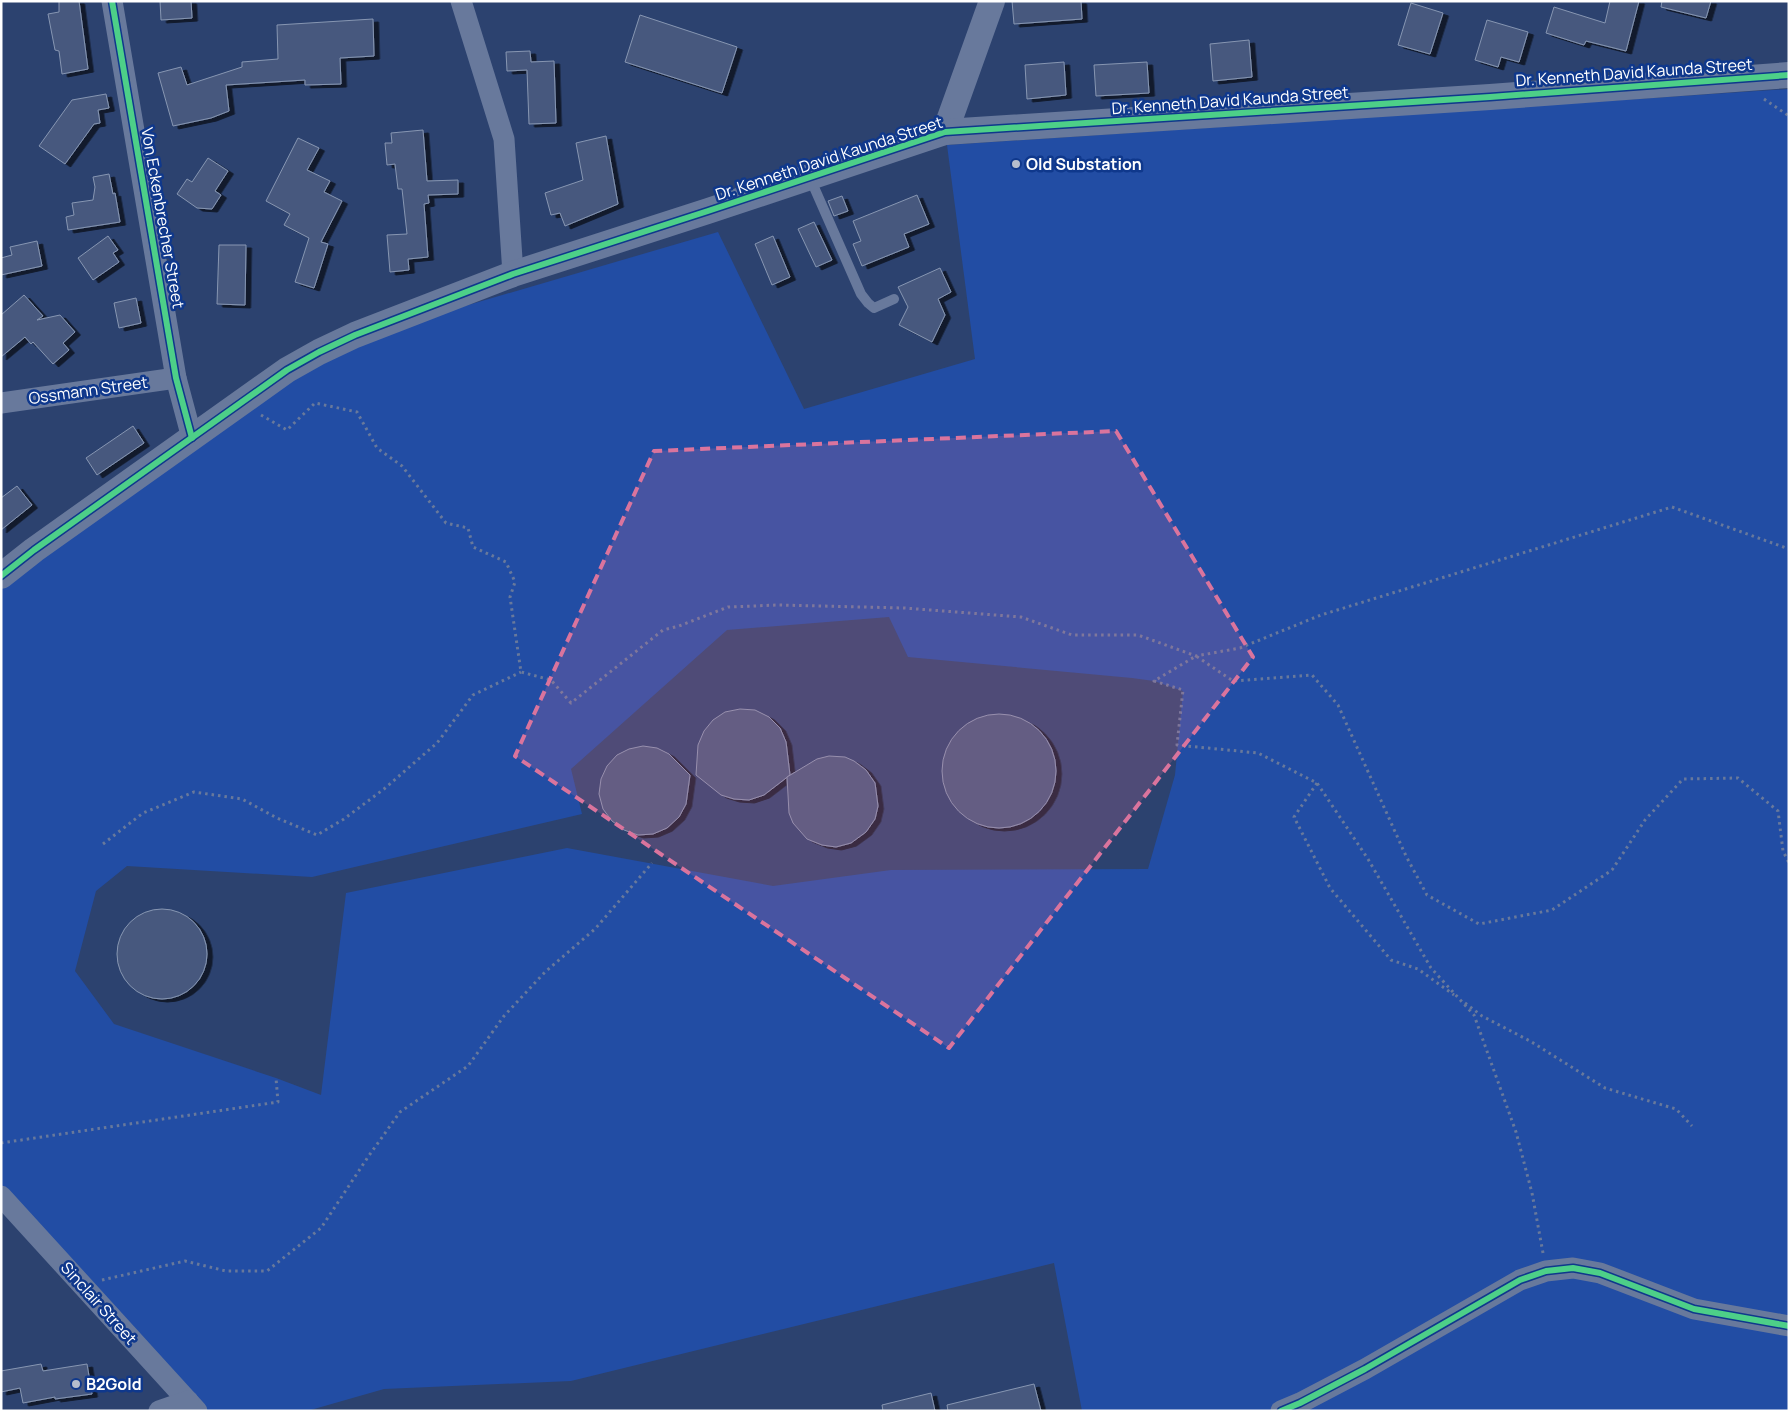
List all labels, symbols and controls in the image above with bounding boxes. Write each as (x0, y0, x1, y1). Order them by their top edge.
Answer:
street label: Dr. Kenneth David Kaunda Street (1515, 53, 1753, 91)
street label: Dr. Kenneth David Kaunda Street (1111, 81, 1349, 119)
street label: Dr. Kenneth David Kaunda Street (713, 111, 945, 205)
street label: Von Eckenbrecher Street (136, 126, 190, 310)
place label: Old Substation (1026, 153, 1142, 175)
marker: Old Substation (1010, 158, 1022, 170)
street label: Ossmann Street (27, 371, 149, 409)
street label: Sinclair Street (56, 1257, 142, 1349)
place label: B2Gold (86, 1373, 142, 1395)
marker: B2Gold (70, 1378, 82, 1390)

